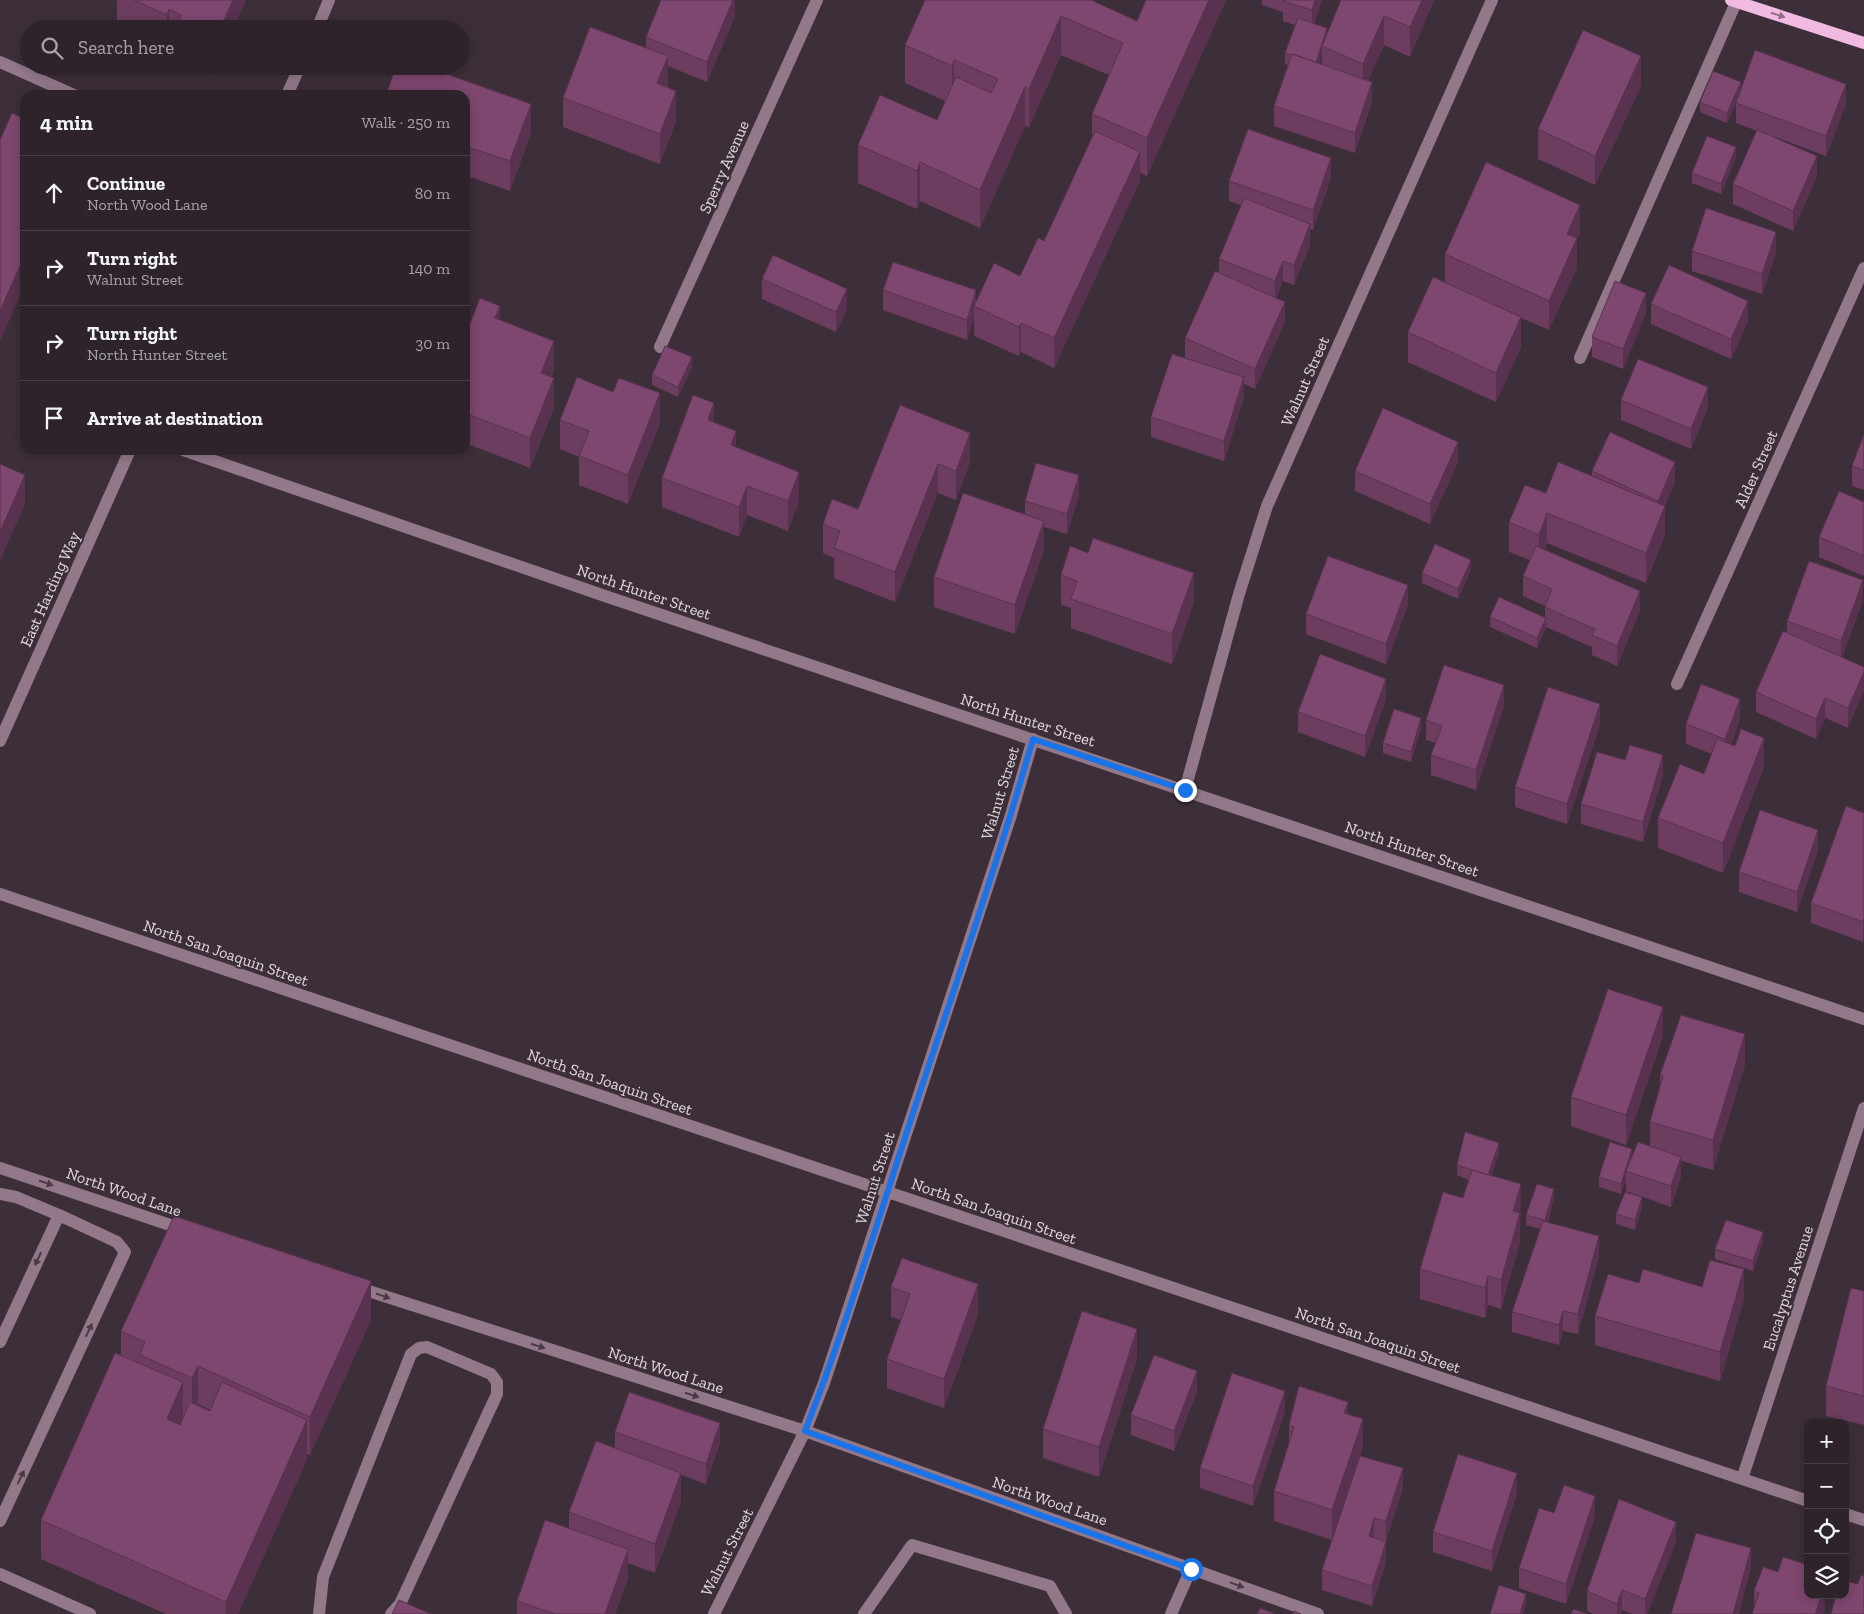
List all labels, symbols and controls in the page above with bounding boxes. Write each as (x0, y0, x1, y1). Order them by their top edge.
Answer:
one-way arrow (1770, 12, 1785, 19)
search box (20, 20, 470, 75)
icon: search (38, 34, 66, 62)
text: Search here (78, 36, 174, 59)
text: 4 min (40, 110, 93, 135)
text: Walk · 250 m (362, 113, 450, 132)
street label: Sperry Avenue (695, 117, 753, 217)
text: Continue (87, 172, 165, 195)
icon: ahead (40, 179, 68, 207)
text: 80 m (415, 184, 450, 203)
text: North Wood Lane (87, 195, 207, 214)
text: Turn right (87, 247, 177, 270)
icon: right (40, 254, 68, 282)
text: 140 m (409, 259, 450, 278)
text: Walnut Street (87, 270, 183, 289)
text: Turn right (87, 322, 177, 345)
icon: right (40, 329, 68, 357)
street label: Walnut Street (1277, 333, 1333, 429)
text: 30 m (416, 334, 450, 353)
text: North Hunter Street (87, 345, 227, 364)
icon: arrive (40, 404, 68, 432)
text: Arrive at destination (87, 407, 263, 430)
street label: Alder Street (1730, 427, 1782, 511)
street label: East Harding Way (16, 528, 84, 650)
street label: North Hunter Street (575, 560, 714, 624)
street label: North Hunter Street (958, 689, 1098, 751)
street label: Walnut Street (977, 744, 1023, 842)
route end (1174, 779, 1197, 802)
street label: North Hunter Street (1343, 817, 1482, 881)
street label: North San Joaquin Street (141, 916, 311, 990)
street label: North San Joaquin Street (525, 1045, 695, 1119)
street label: Walnut Street (851, 1129, 899, 1227)
street label: North Wood Lane (64, 1163, 184, 1221)
street label: North San Joaquin Street (909, 1174, 1079, 1248)
one-way arrow (39, 1180, 54, 1187)
street label: Eucalyptus Avenue (1759, 1223, 1817, 1353)
one-way arrow (34, 1252, 42, 1266)
one-way arrow (376, 1292, 391, 1300)
street label: North San Joaquin Street (1293, 1303, 1463, 1377)
one-way arrow (86, 1323, 94, 1337)
one-way arrow (530, 1342, 545, 1350)
street label: North Wood Lane (606, 1342, 726, 1398)
one-way arrow (685, 1392, 700, 1400)
map controls (1804, 1419, 1849, 1599)
button: + (1804, 1419, 1849, 1464)
button: − (1804, 1464, 1849, 1509)
one-way arrow (17, 1470, 25, 1484)
street label: North Wood Lane (990, 1472, 1110, 1530)
street label: Walnut Street (697, 1505, 757, 1599)
button: locate (1804, 1509, 1849, 1554)
button: layers (1804, 1554, 1849, 1599)
route start (1180, 1558, 1203, 1581)
one-way arrow (1230, 1581, 1245, 1589)

